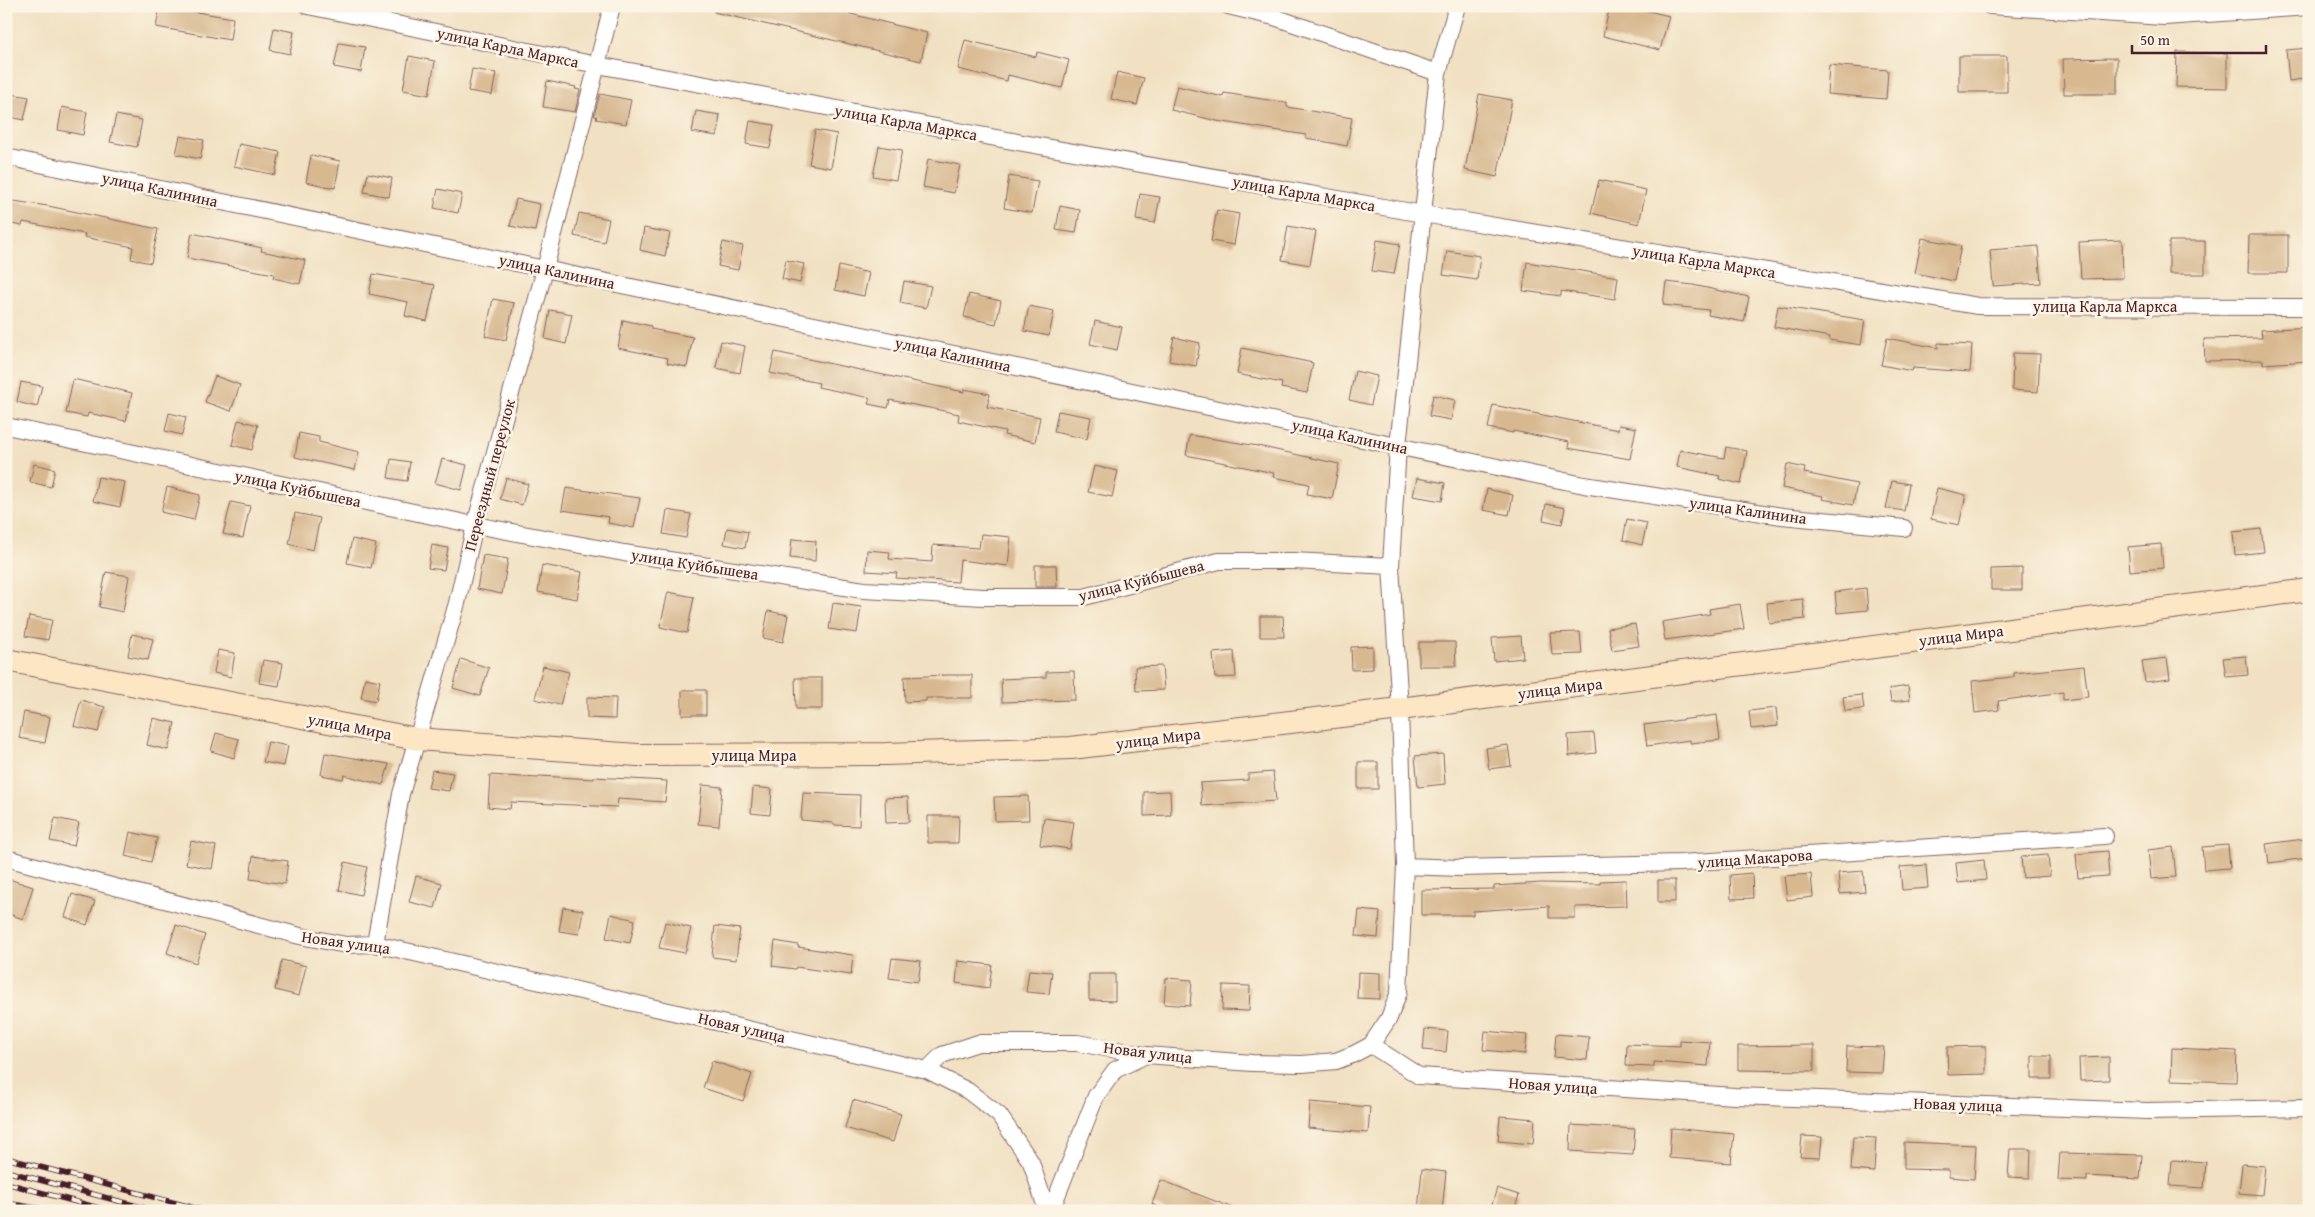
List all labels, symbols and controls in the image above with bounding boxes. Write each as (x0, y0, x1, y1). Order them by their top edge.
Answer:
street label: улица Карла Маркса (434, 20, 582, 74)
scale bar (2132, 22, 2266, 54)
text: 50 m (2140, 29, 2171, 50)
street label: улица Карла Маркса (832, 97, 980, 146)
street label: улица Калинина (99, 165, 221, 213)
street label: улица Карла Маркса (1230, 168, 1378, 217)
street label: улица Карла Маркса (1630, 238, 1778, 284)
street label: улица Калинина (496, 247, 618, 295)
street label: улица Карла Маркса (2032, 294, 2178, 318)
street label: улица Калинина (892, 330, 1014, 378)
street label: Переездный переулок (457, 396, 521, 554)
street label: улица Калинина (1289, 412, 1411, 460)
street label: улица Куйбышева (232, 463, 364, 513)
street label: улица Калинина (1687, 490, 1809, 530)
street label: улица Куйбышева (629, 542, 761, 586)
street label: улица Куйбышева (1075, 553, 1207, 607)
street label: улица Мира (1916, 618, 2005, 652)
street label: улица Мира (1515, 671, 1604, 705)
street label: улица Мира (305, 706, 394, 746)
street label: улица Мира (1113, 721, 1202, 755)
street label: улица Мира (710, 743, 797, 767)
street label: улица Макарова (1696, 842, 1814, 874)
street label: Новая улица (300, 924, 392, 960)
street label: Новая улица (696, 1005, 788, 1049)
street label: Новая улица (1102, 1035, 1194, 1069)
street label: Новая улица (1508, 1070, 1599, 1100)
street label: Новая улица (1913, 1090, 2003, 1118)

